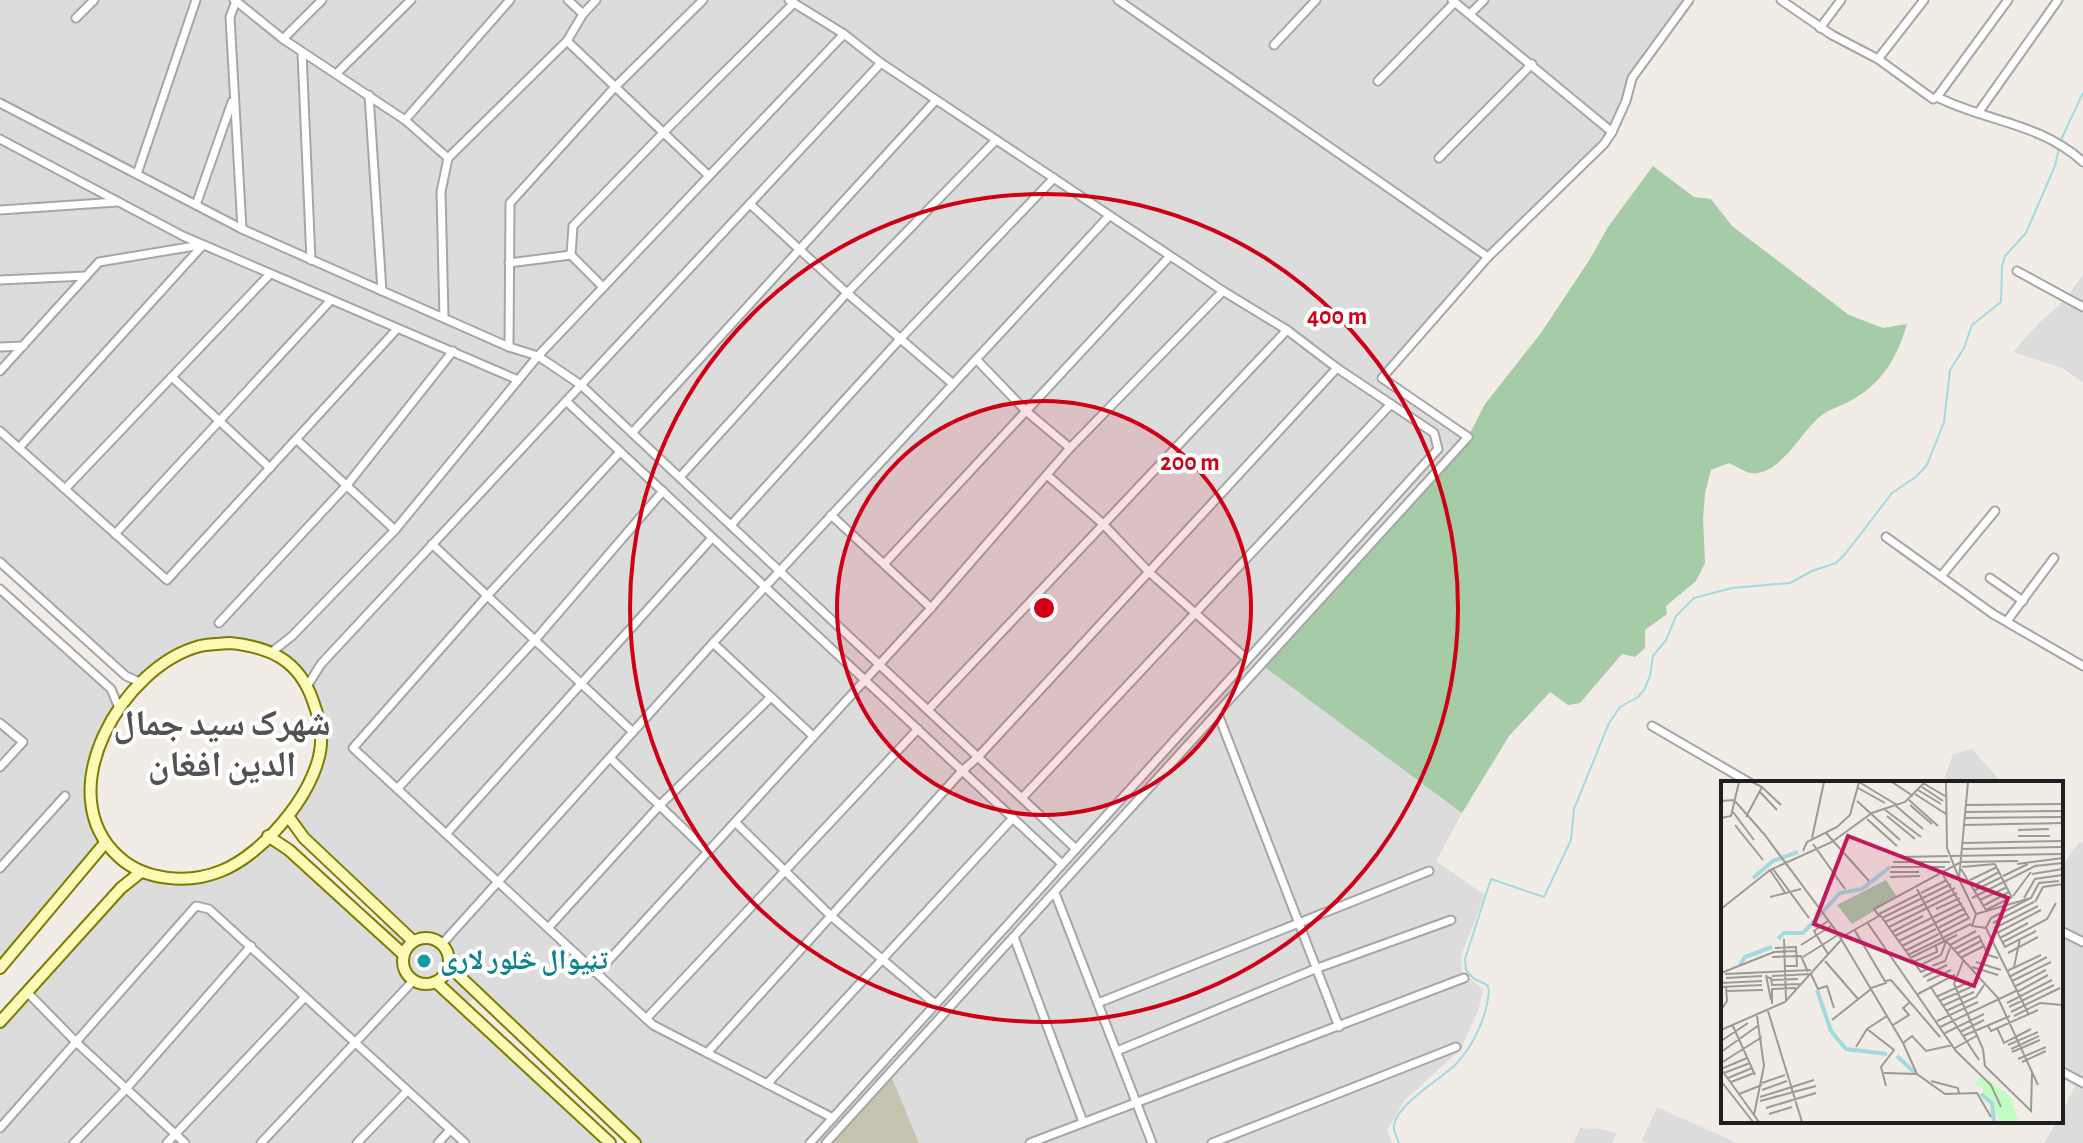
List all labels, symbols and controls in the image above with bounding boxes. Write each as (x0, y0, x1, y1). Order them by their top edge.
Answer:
text: 400 m (1307, 305, 1367, 329)
text: 200 m (1160, 451, 1220, 475)
centre of rings (1030, 594, 1058, 622)
district label: شهرک سید جمال الدین افغان (113, 706, 331, 786)
inset map (1721, 781, 2063, 1123)
place label: تڼیوال څلور لاری (440, 947, 608, 976)
marker: تڼیوال څلور لاری (415, 952, 433, 970)

